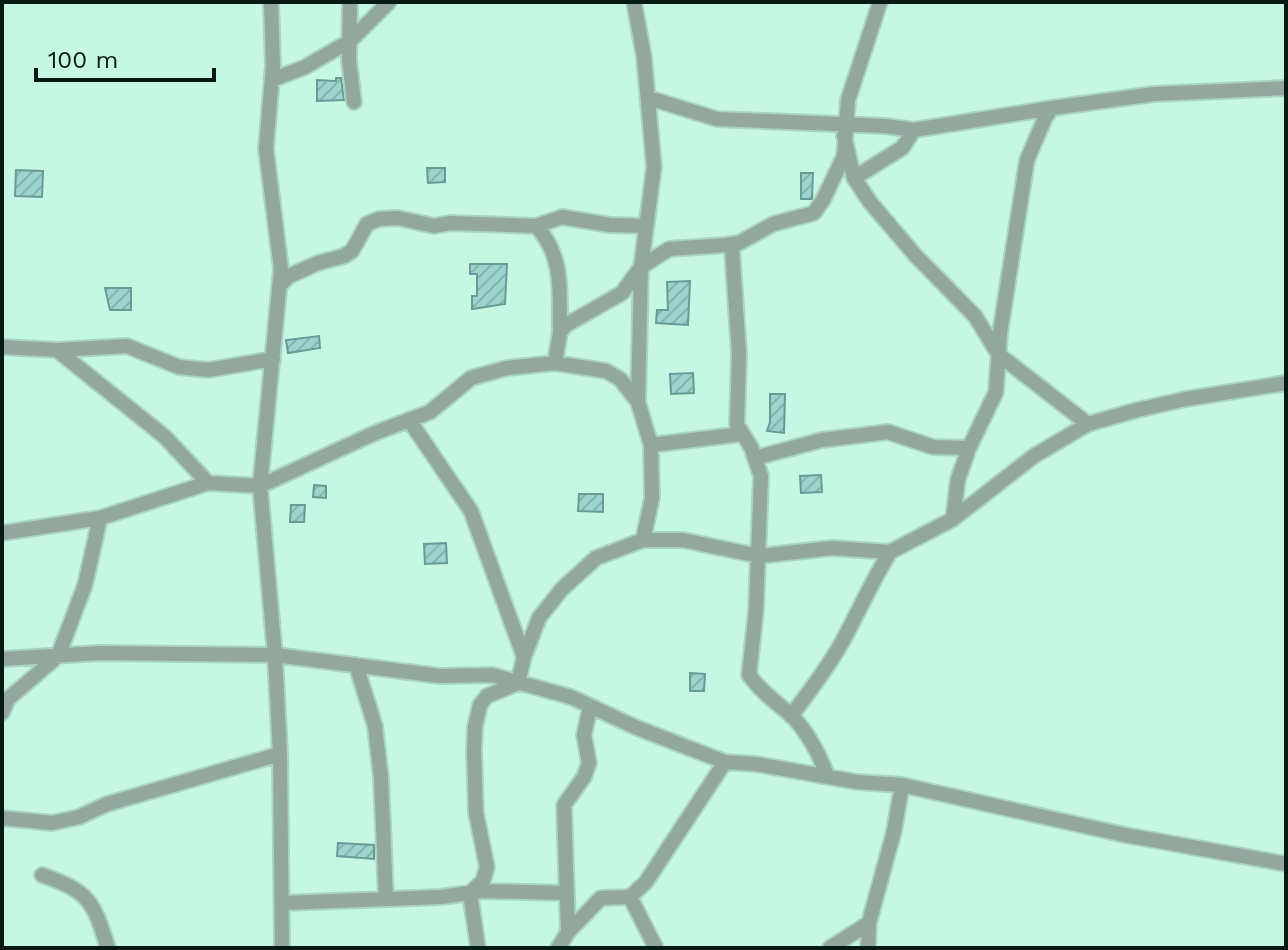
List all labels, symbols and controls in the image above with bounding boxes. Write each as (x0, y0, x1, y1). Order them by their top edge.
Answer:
scale bar (36, 32, 214, 82)
text: 100 m (48, 46, 118, 74)

